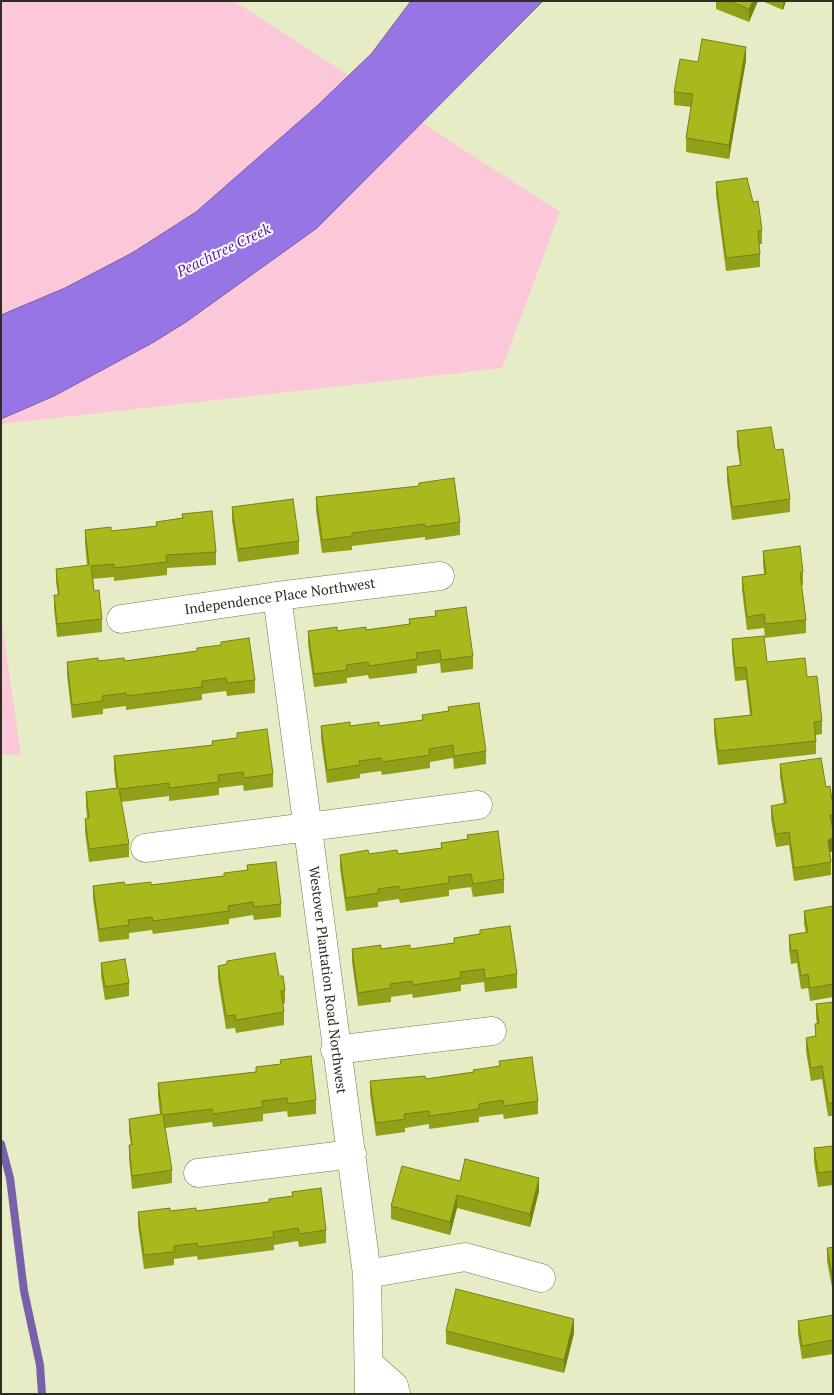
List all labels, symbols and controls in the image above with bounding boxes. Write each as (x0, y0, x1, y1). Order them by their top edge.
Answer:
water label: Peachtree Creek (174, 221, 274, 281)
street label: Independence Place Northwest (183, 575, 377, 619)
street label: Westover Plantation Road Northwest (305, 865, 349, 1095)

